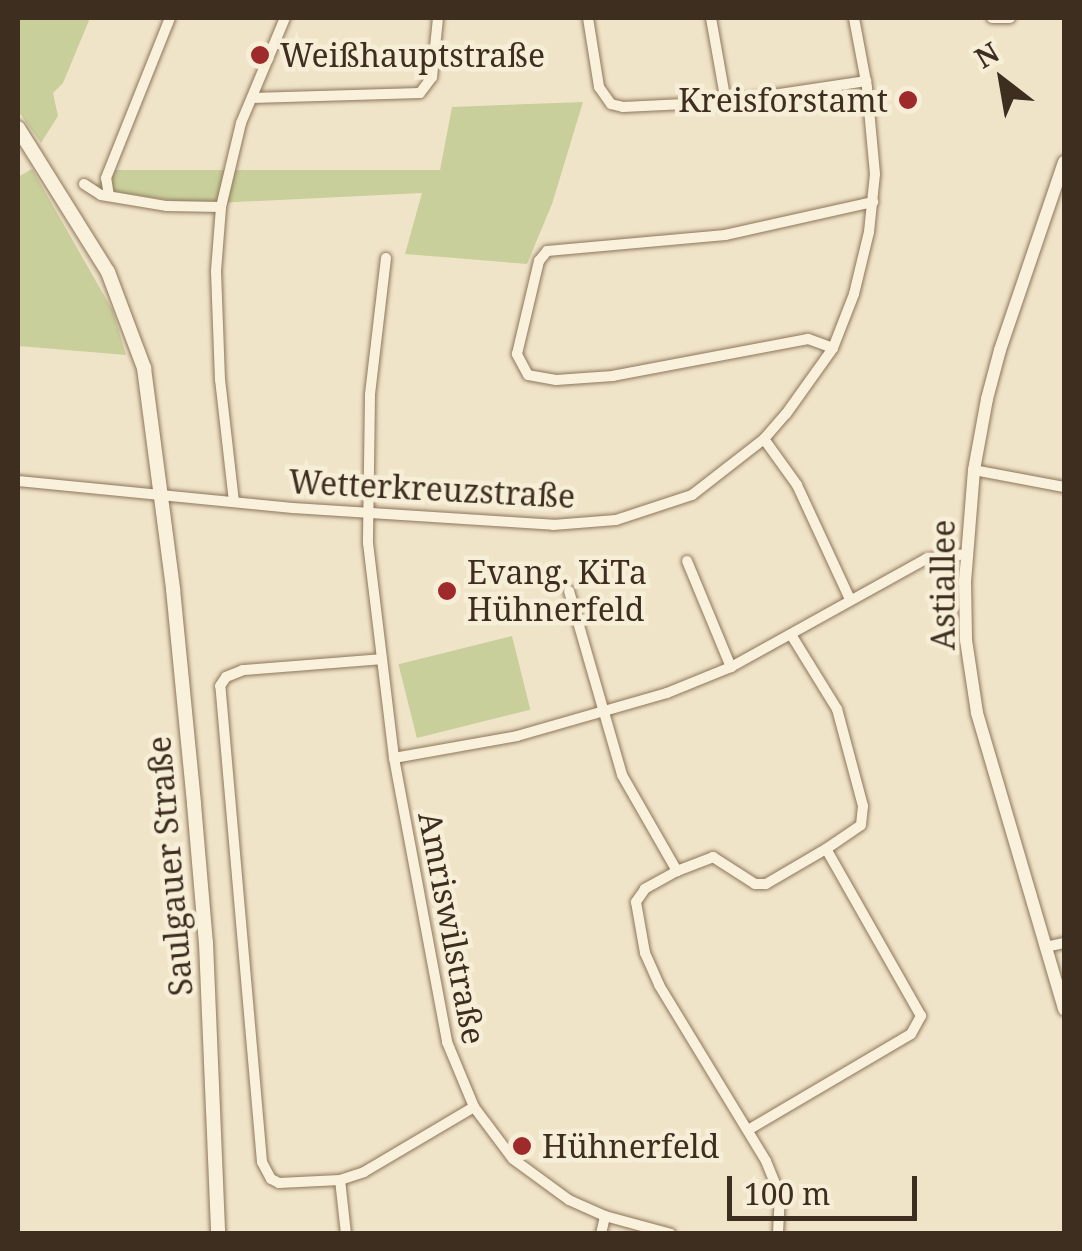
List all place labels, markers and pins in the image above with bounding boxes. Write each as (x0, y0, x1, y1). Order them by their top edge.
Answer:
place label: Weißhauptstraße (280, 36, 545, 74)
marker: Weißhauptstraße (249, 44, 271, 66)
place label: Kreisforstamt (678, 81, 888, 119)
marker: Kreisforstamt (897, 89, 919, 111)
place label: Evang. KiTa Hühnerfeld (467, 554, 647, 629)
marker: Evang. KiTa Hühnerfeld (436, 580, 458, 602)
place label: Hühnerfeld (542, 1127, 719, 1165)
marker: Hühnerfeld (511, 1135, 533, 1157)

